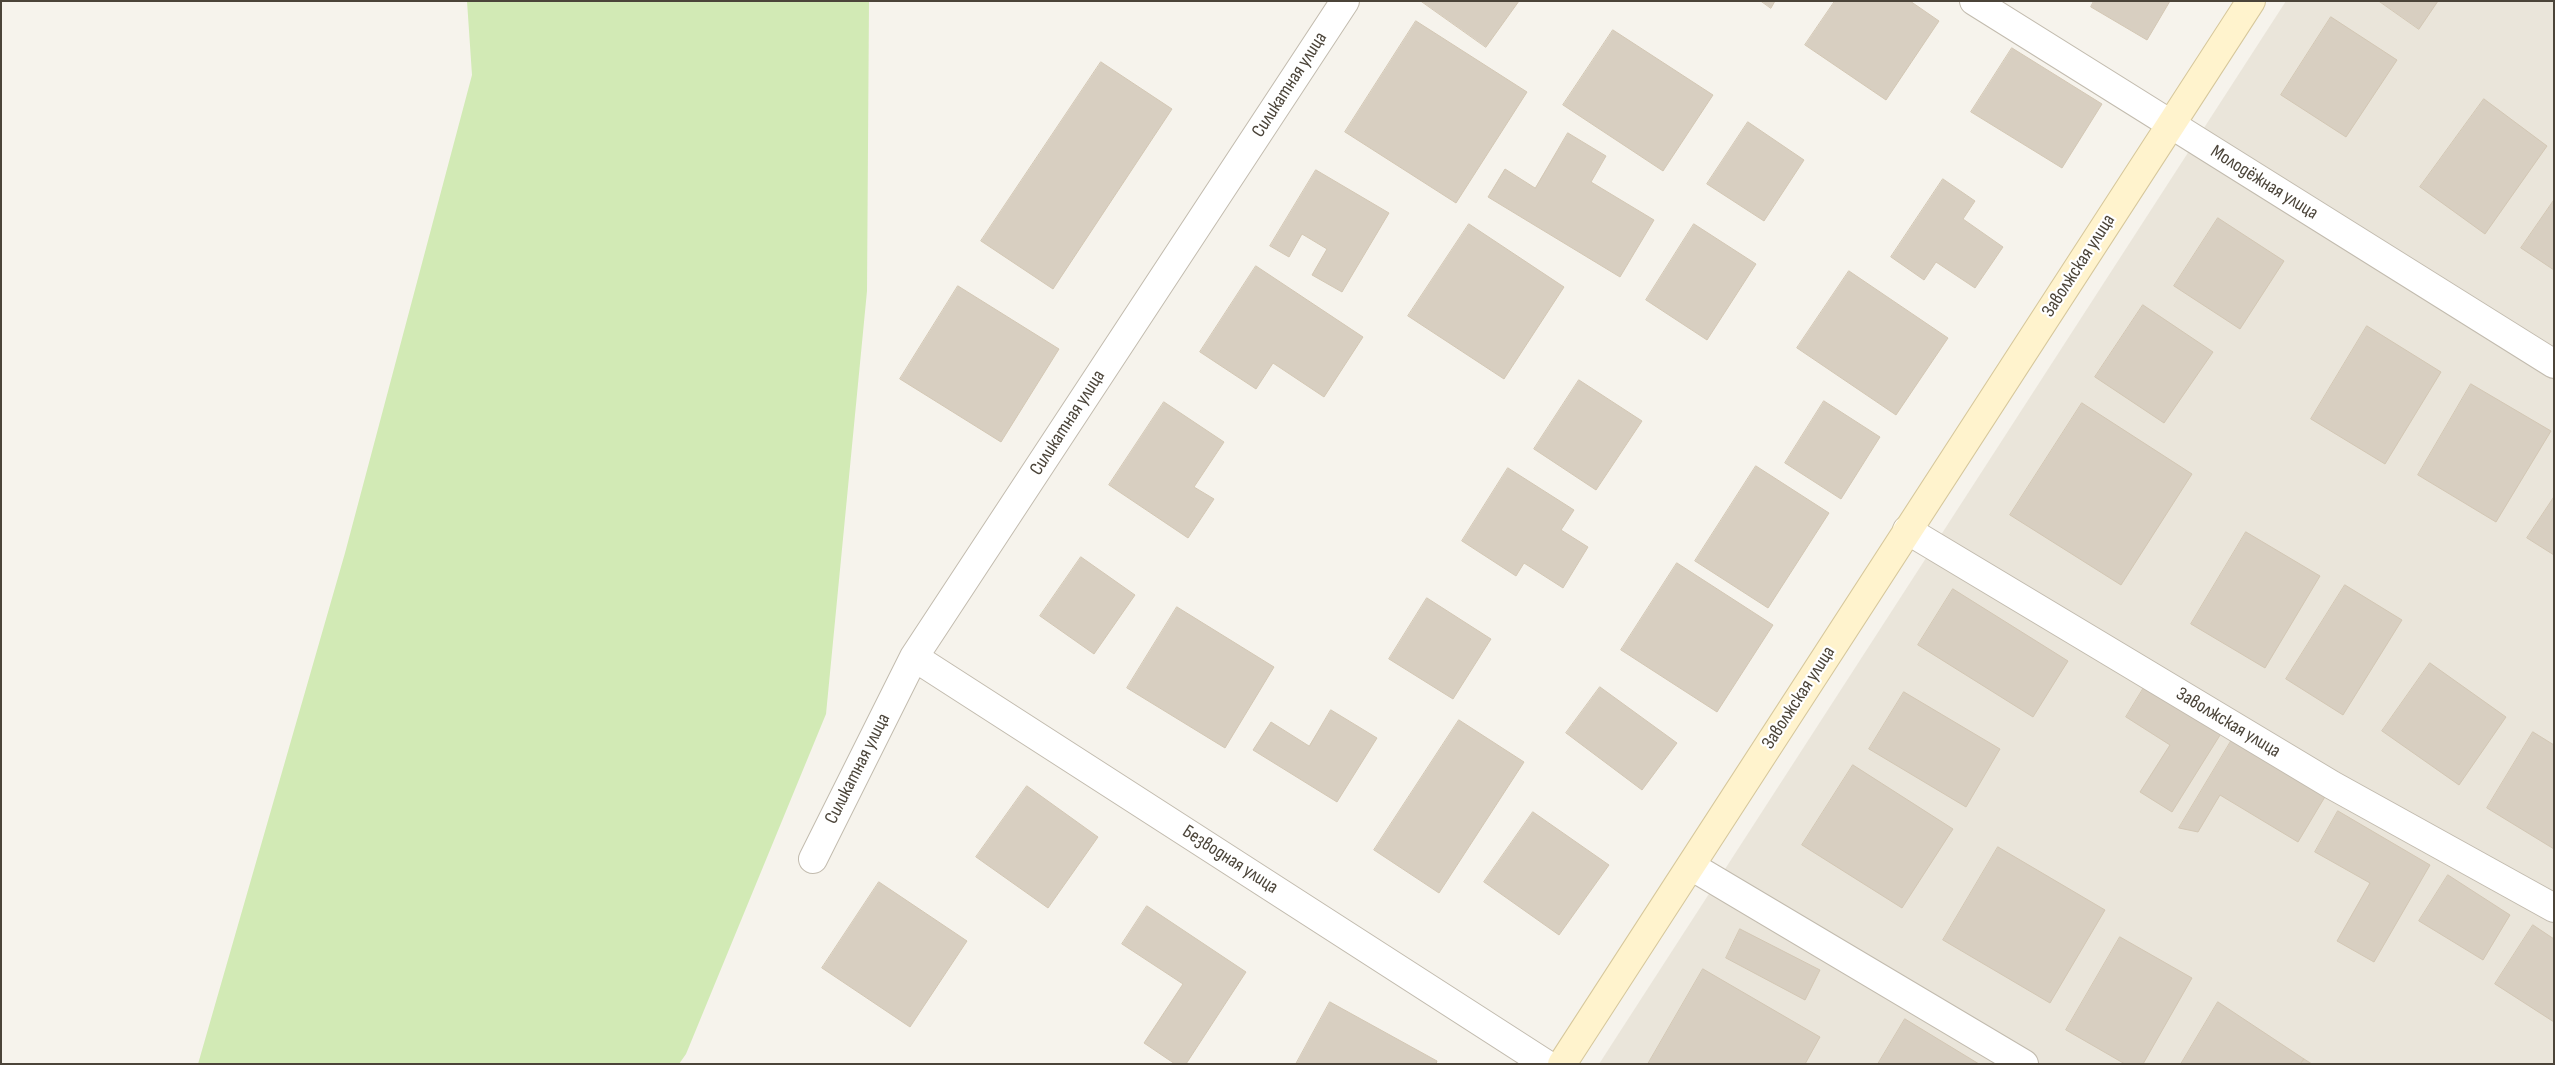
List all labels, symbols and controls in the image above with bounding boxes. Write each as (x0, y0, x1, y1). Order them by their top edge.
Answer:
street label: Силикатная улица (1247, 28, 1333, 142)
street label: Молодёжная улица (2206, 141, 2322, 225)
street label: Заволжская улица (2037, 210, 2121, 322)
street label: Силикатная улица (1025, 366, 1111, 480)
street label: Заволжская улица (1757, 642, 1841, 754)
street label: Заволжская улица (2172, 683, 2284, 763)
street label: Силикатная улица (820, 710, 896, 828)
street label: Безводная улица (1178, 821, 1282, 899)

